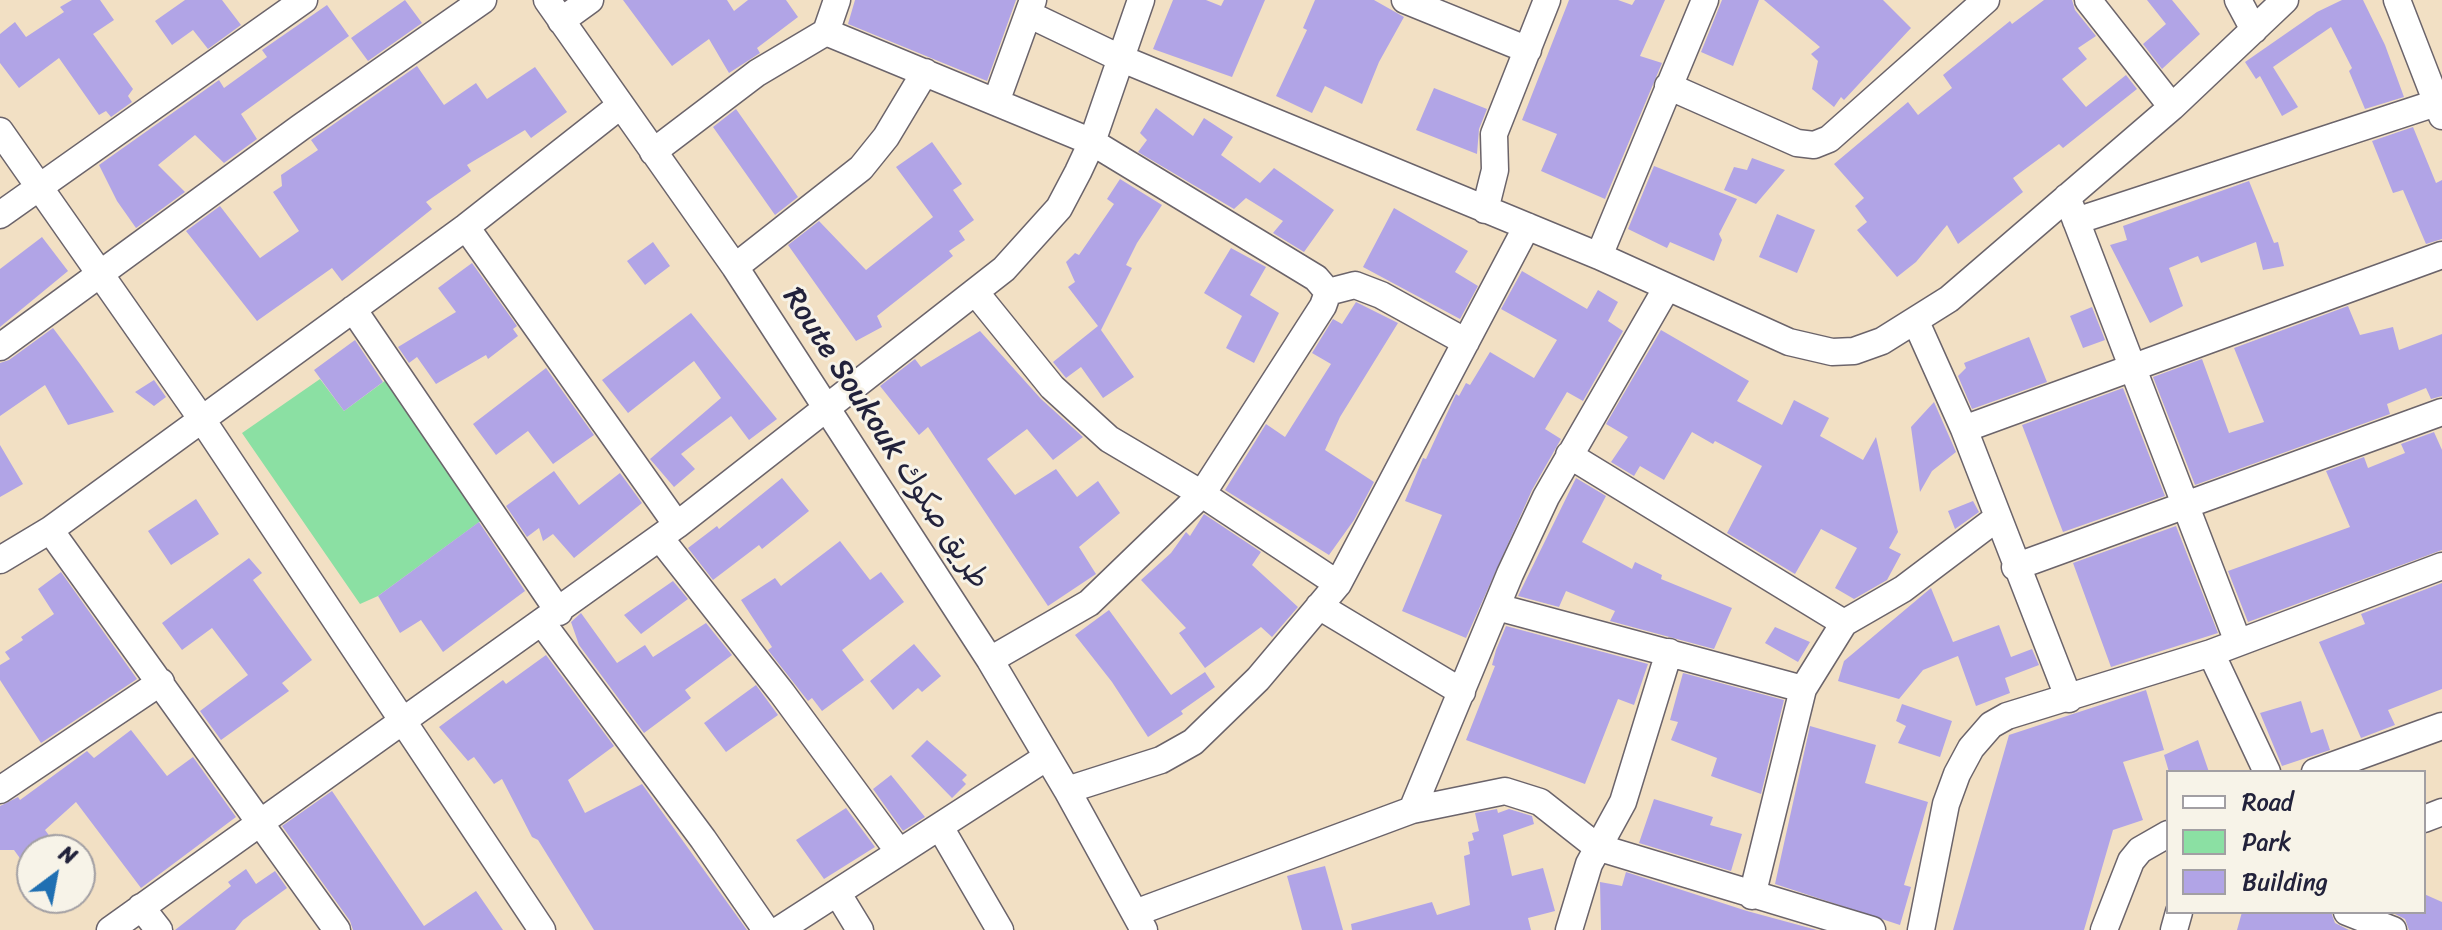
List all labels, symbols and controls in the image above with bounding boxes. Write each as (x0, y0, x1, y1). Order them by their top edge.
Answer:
street label: Route Soukouk طريق صكوك (774, 281, 996, 597)
legend (2166, 770, 2426, 914)
text: Road (2242, 781, 2293, 823)
text: Park (2242, 821, 2291, 863)
north arrow (16, 834, 96, 914)
text: N (51, 834, 85, 875)
text: Building (2242, 861, 2328, 903)

